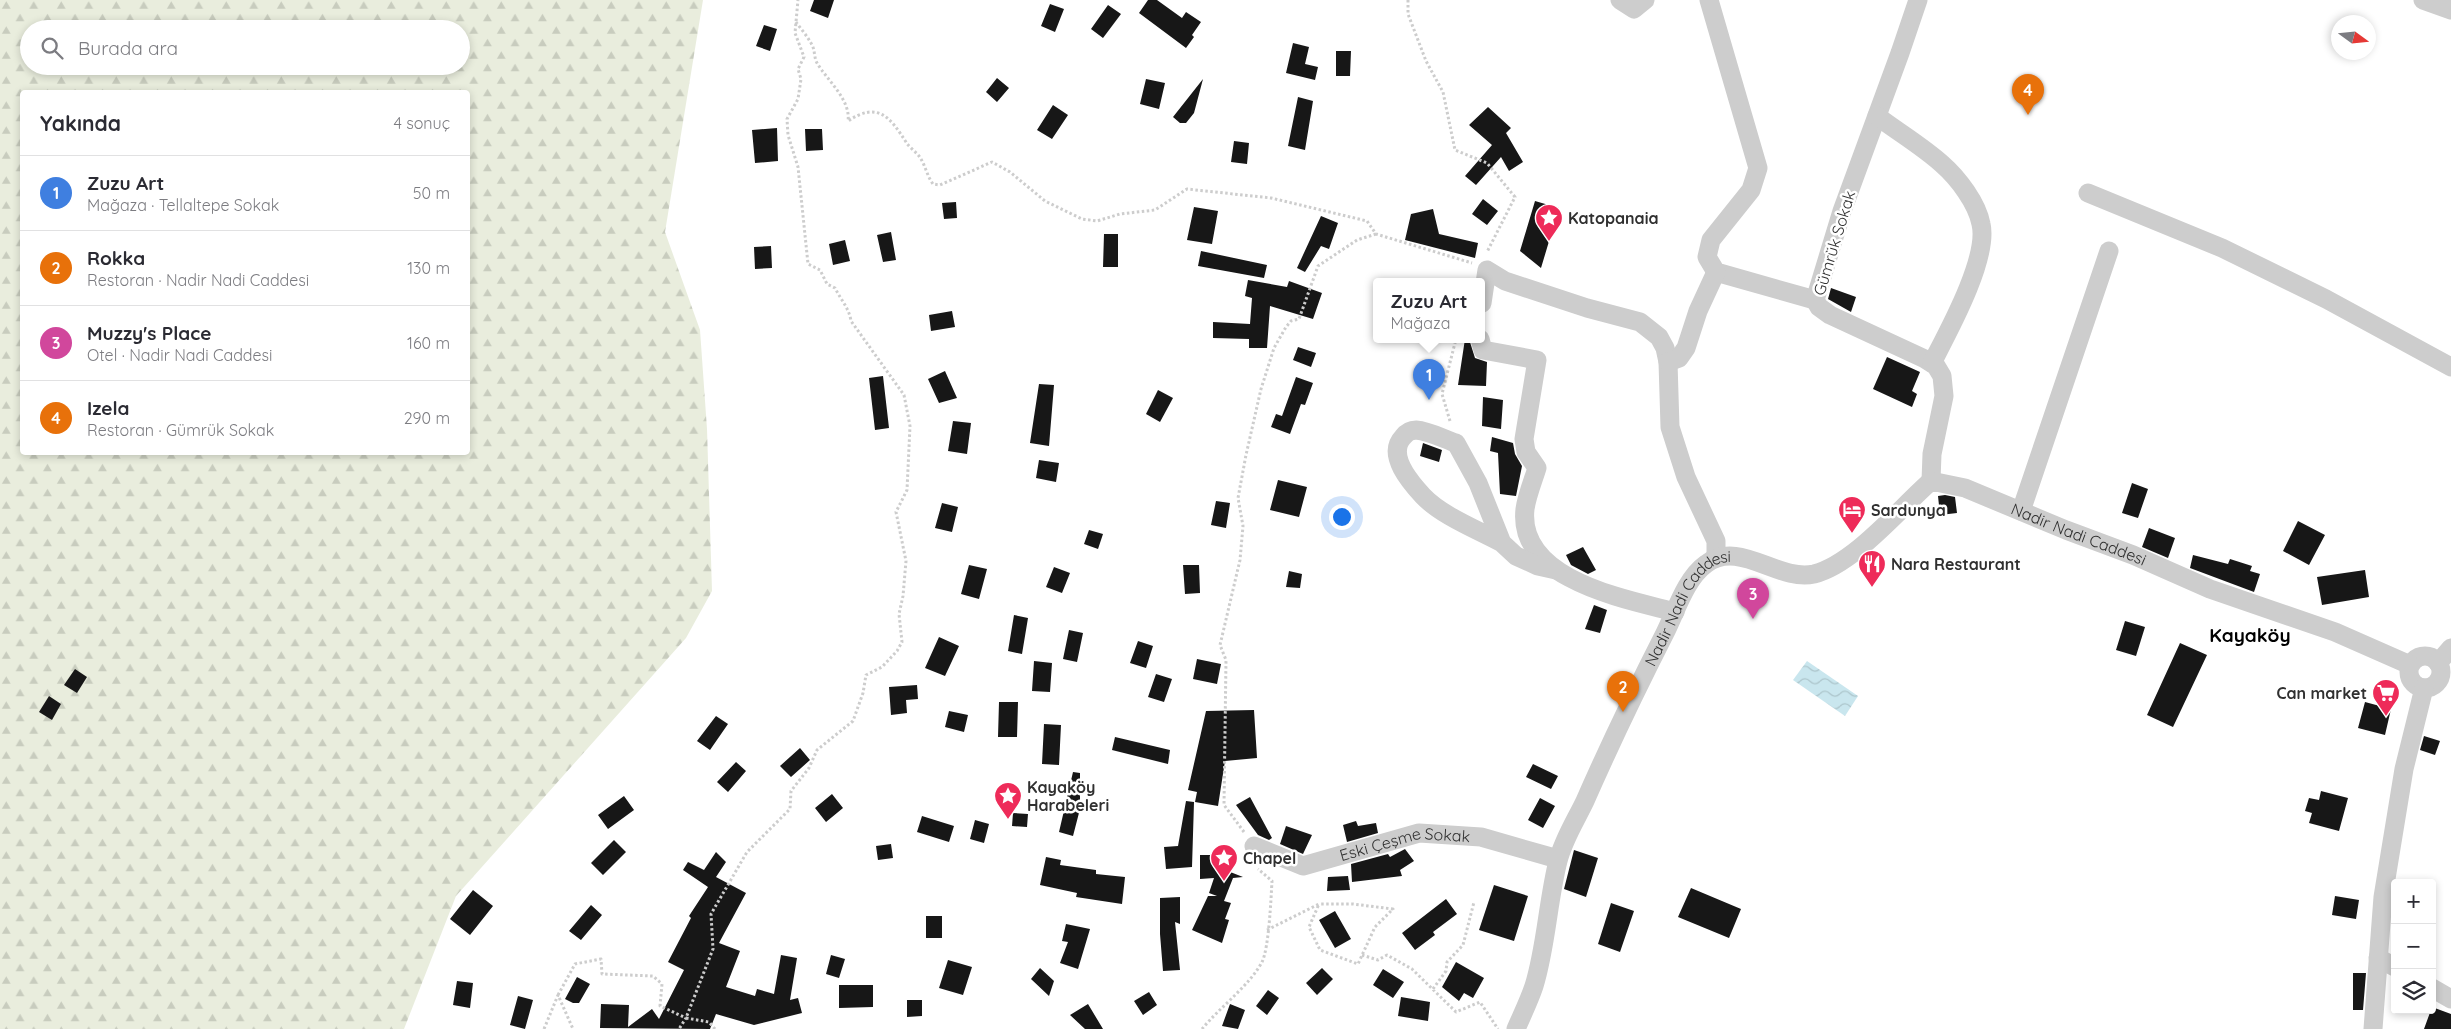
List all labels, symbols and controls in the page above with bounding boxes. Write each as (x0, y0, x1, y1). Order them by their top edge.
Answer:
north arrow (2331, 15, 2376, 60)
search box (20, 20, 470, 75)
icon: search (38, 34, 66, 62)
text: Burada ara (78, 36, 178, 60)
pin: 4 (2012, 74, 2044, 115)
text: Yakında (40, 110, 121, 136)
text: 4 sonuç (393, 113, 450, 133)
text: Zuzu Art (87, 171, 164, 195)
text: 1 (53, 183, 59, 203)
text: 50 m (413, 183, 450, 203)
street label: Gümrük Sokak (1809, 188, 1859, 298)
text: Mağaza · Tellaltepe Sokak (87, 195, 279, 215)
place icon: Katopanaia (1534, 203, 1564, 242)
place label: Katopanaia (1568, 208, 1658, 228)
text: Rokka (87, 246, 145, 270)
text: 2 (51, 258, 61, 278)
text: 130 m (407, 258, 450, 278)
text: Restoran · Nadir Nadi Caddesi (87, 270, 309, 290)
popup (1373, 278, 1485, 343)
text: Zuzu Art (1390, 289, 1468, 313)
text: Mağaza (1390, 313, 1450, 333)
text: Muzzy's Place (87, 321, 211, 345)
text: 3 (52, 333, 60, 353)
text: 160 m (407, 333, 450, 353)
text: Otel · Nadir Nadi Caddesi (87, 345, 273, 365)
pin: 1 (1413, 359, 1445, 400)
text: Izela (87, 396, 130, 420)
text: 4 (51, 408, 61, 428)
text: 290 m (404, 408, 450, 428)
text: Restoran · Gümrük Sokak (87, 420, 274, 440)
hotel icon: Sardunya (1837, 495, 1867, 534)
street label: Nadir Nadi Caddesi (2008, 498, 2150, 570)
place label: Sardunya (1871, 500, 1946, 520)
your location (1329, 504, 1355, 530)
street label: Nadir Nadi Caddesi (1640, 546, 1731, 669)
restaurant icon: Nara Restaurant (1857, 549, 1887, 588)
place label: Nara Restaurant (1891, 554, 2021, 574)
pin: 3 (1737, 578, 1769, 619)
district label: Kayaköy (2209, 623, 2291, 647)
pin: 2 (1607, 671, 1639, 712)
supermarket icon: Can market (2371, 678, 2401, 717)
place label: Can market (2276, 683, 2367, 703)
place label: Kayaköy Harabeleri (1027, 777, 1109, 815)
place icon: Kayaköy Harabeleri (993, 781, 1023, 820)
street label: Eski Çeşme Sokak (1337, 823, 1471, 865)
place icon: Chapel (1209, 843, 1239, 882)
place label: Chapel (1243, 848, 1296, 868)
map controls (2391, 879, 2436, 1014)
button: + (2391, 879, 2436, 924)
button: − (2391, 924, 2436, 969)
button: layers (2391, 969, 2436, 1014)

